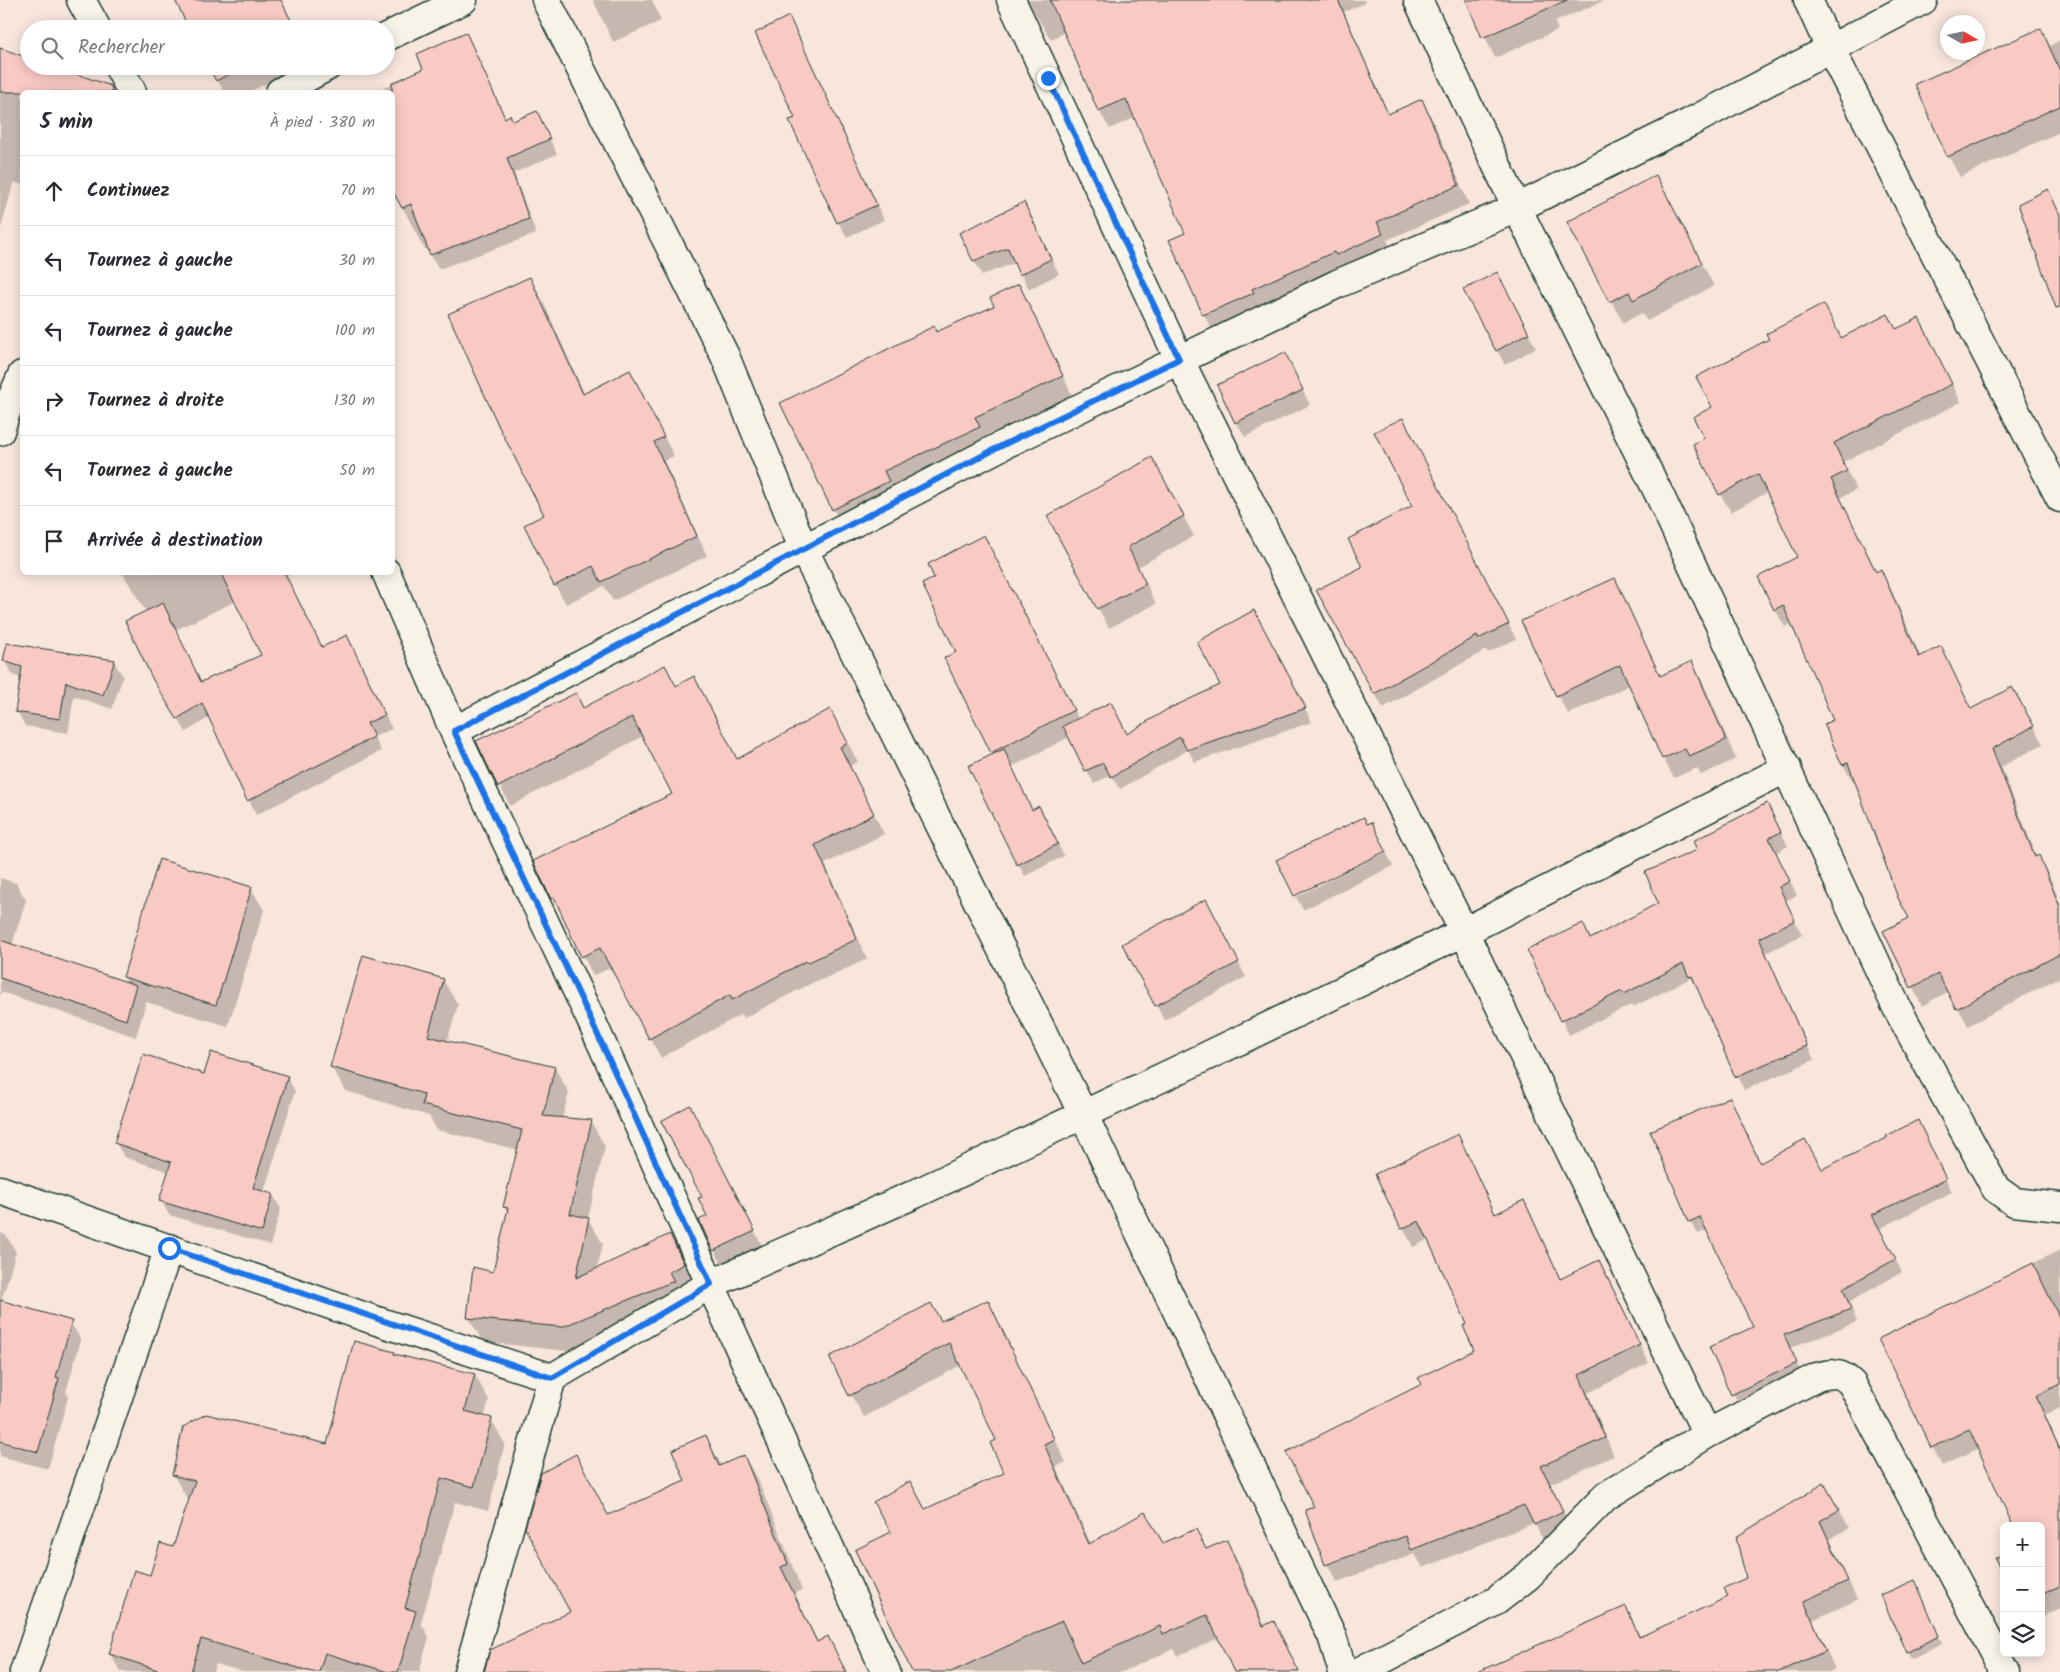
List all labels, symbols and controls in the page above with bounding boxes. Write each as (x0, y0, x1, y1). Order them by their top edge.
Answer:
north arrow (1940, 15, 1985, 60)
search box (20, 20, 395, 75)
text: Rechercher (78, 33, 165, 63)
icon: search (38, 34, 66, 62)
route end (1037, 67, 1060, 90)
text: 5 min (40, 106, 93, 139)
text: À pied · 380 m (270, 110, 375, 135)
text: Continuez (87, 176, 170, 206)
icon: ahead (40, 177, 68, 205)
text: 70 m (340, 178, 375, 203)
text: Tournez à gauche (87, 246, 233, 276)
icon: left (40, 247, 68, 275)
text: 30 m (339, 248, 375, 273)
text: Tournez à gauche (87, 316, 233, 346)
icon: left (40, 317, 68, 345)
text: 100 m (335, 318, 375, 343)
text: Tournez à droite (87, 386, 224, 416)
icon: right (40, 387, 68, 415)
text: 130 m (334, 388, 375, 413)
text: Tournez à gauche (87, 456, 233, 486)
icon: left (40, 457, 68, 485)
text: 50 m (339, 458, 375, 483)
text: Arrivée à destination (87, 526, 263, 556)
icon: arrive (40, 527, 68, 555)
route start (158, 1237, 181, 1260)
map controls (2000, 1522, 2045, 1657)
button: + (2000, 1522, 2045, 1567)
button: − (2000, 1567, 2045, 1612)
button: layers (2000, 1612, 2045, 1657)

